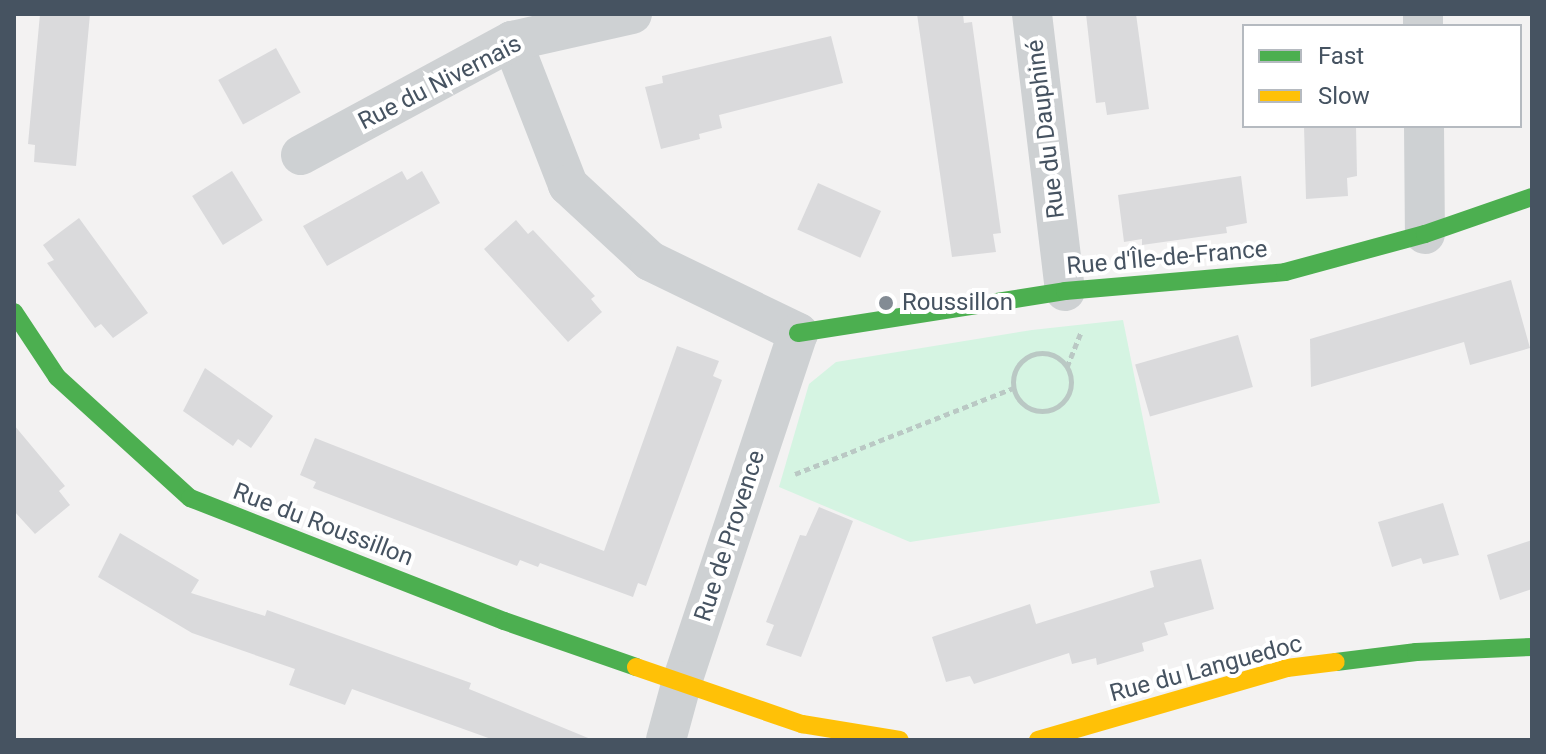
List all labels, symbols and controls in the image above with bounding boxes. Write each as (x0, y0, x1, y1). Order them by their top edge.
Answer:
legend (1242, 24, 1522, 128)
street label: Rue du Nivernais (354, 29, 526, 137)
street label: Rue du Dauphiné (1021, 38, 1071, 220)
text: Fast (1318, 42, 1364, 70)
text: Slow (1318, 82, 1370, 110)
street label: Rue d'Île-de-France (1065, 235, 1269, 281)
place label: Roussillon (902, 289, 1013, 317)
marker: Roussillon (877, 294, 895, 312)
street label: Rue de Provence (689, 447, 771, 625)
street label: Rue du Roussillon (229, 477, 417, 573)
street label: Rue du Languedoc (1107, 629, 1305, 709)

